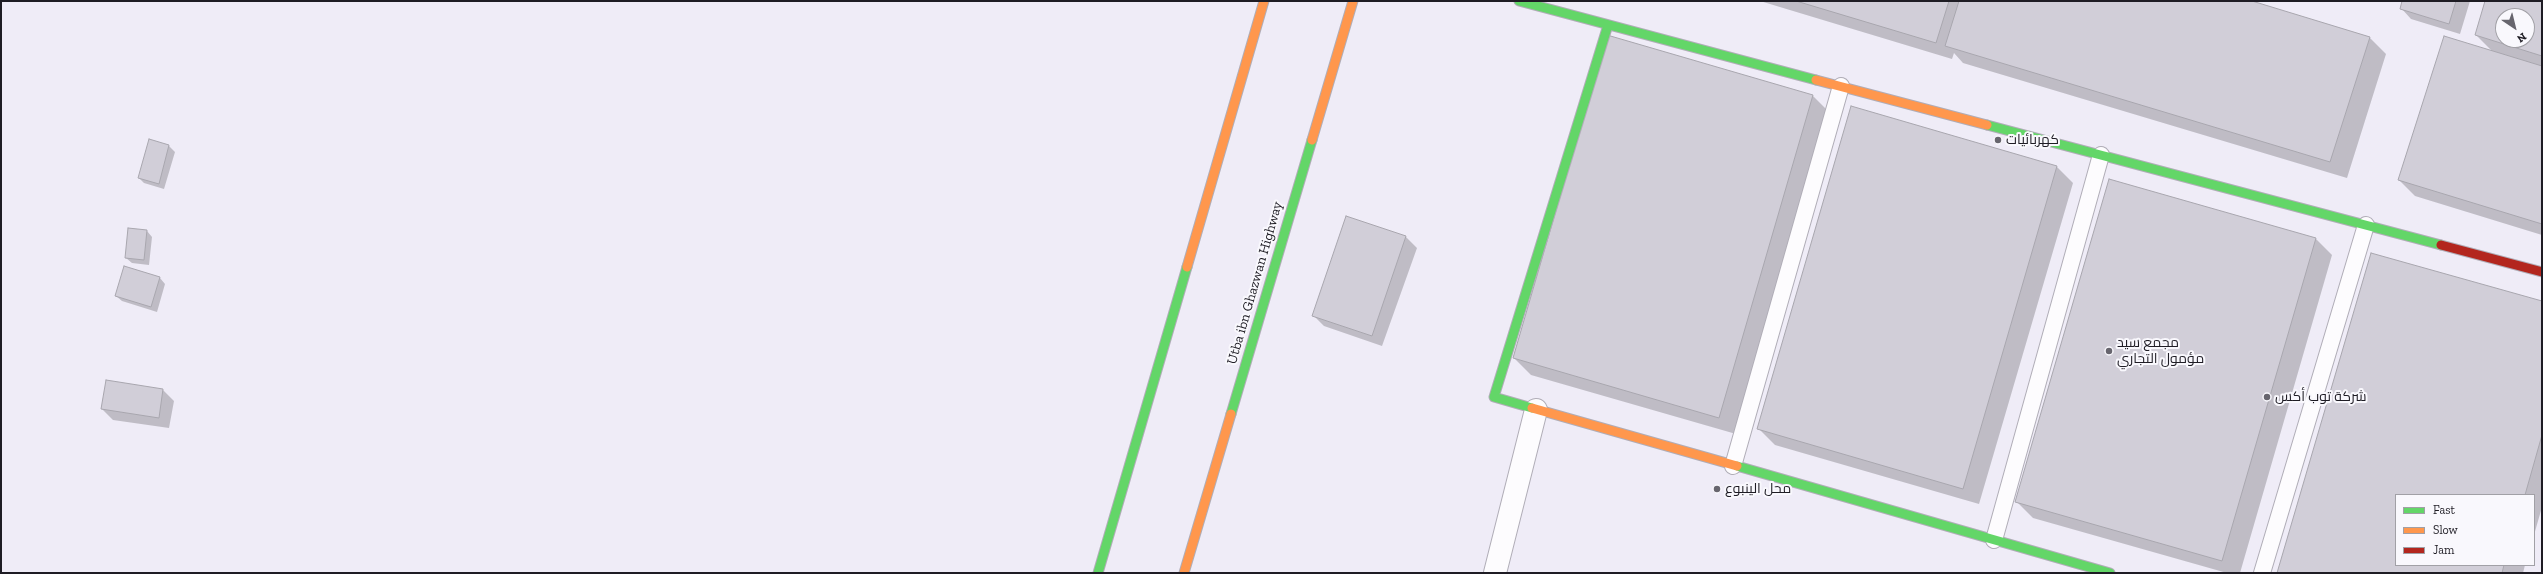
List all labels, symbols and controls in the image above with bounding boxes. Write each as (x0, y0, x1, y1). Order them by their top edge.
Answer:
north arrow (2495, 8, 2535, 48)
text: N (2514, 30, 2529, 45)
place label: كهربائيات (2006, 132, 2059, 148)
marker: كهربائيات (1993, 135, 2003, 145)
street label: Utba ibn Ghazwan Highway (1224, 200, 1286, 366)
place label: مجمع سيد مؤمول التجاري (2117, 335, 2204, 368)
marker: مجمع سيد مؤمول التجاري (2104, 346, 2114, 356)
place label: شركة توب أكس (2275, 389, 2367, 405)
marker: شركة توب أكس (2262, 392, 2272, 402)
place label: محل الينبوع (1725, 481, 1791, 497)
marker: محل الينبوع (1712, 484, 1722, 494)
legend (2395, 494, 2535, 566)
text: Fast (2433, 503, 2455, 517)
text: Slow (2433, 523, 2458, 537)
text: Jam (2433, 543, 2454, 557)

